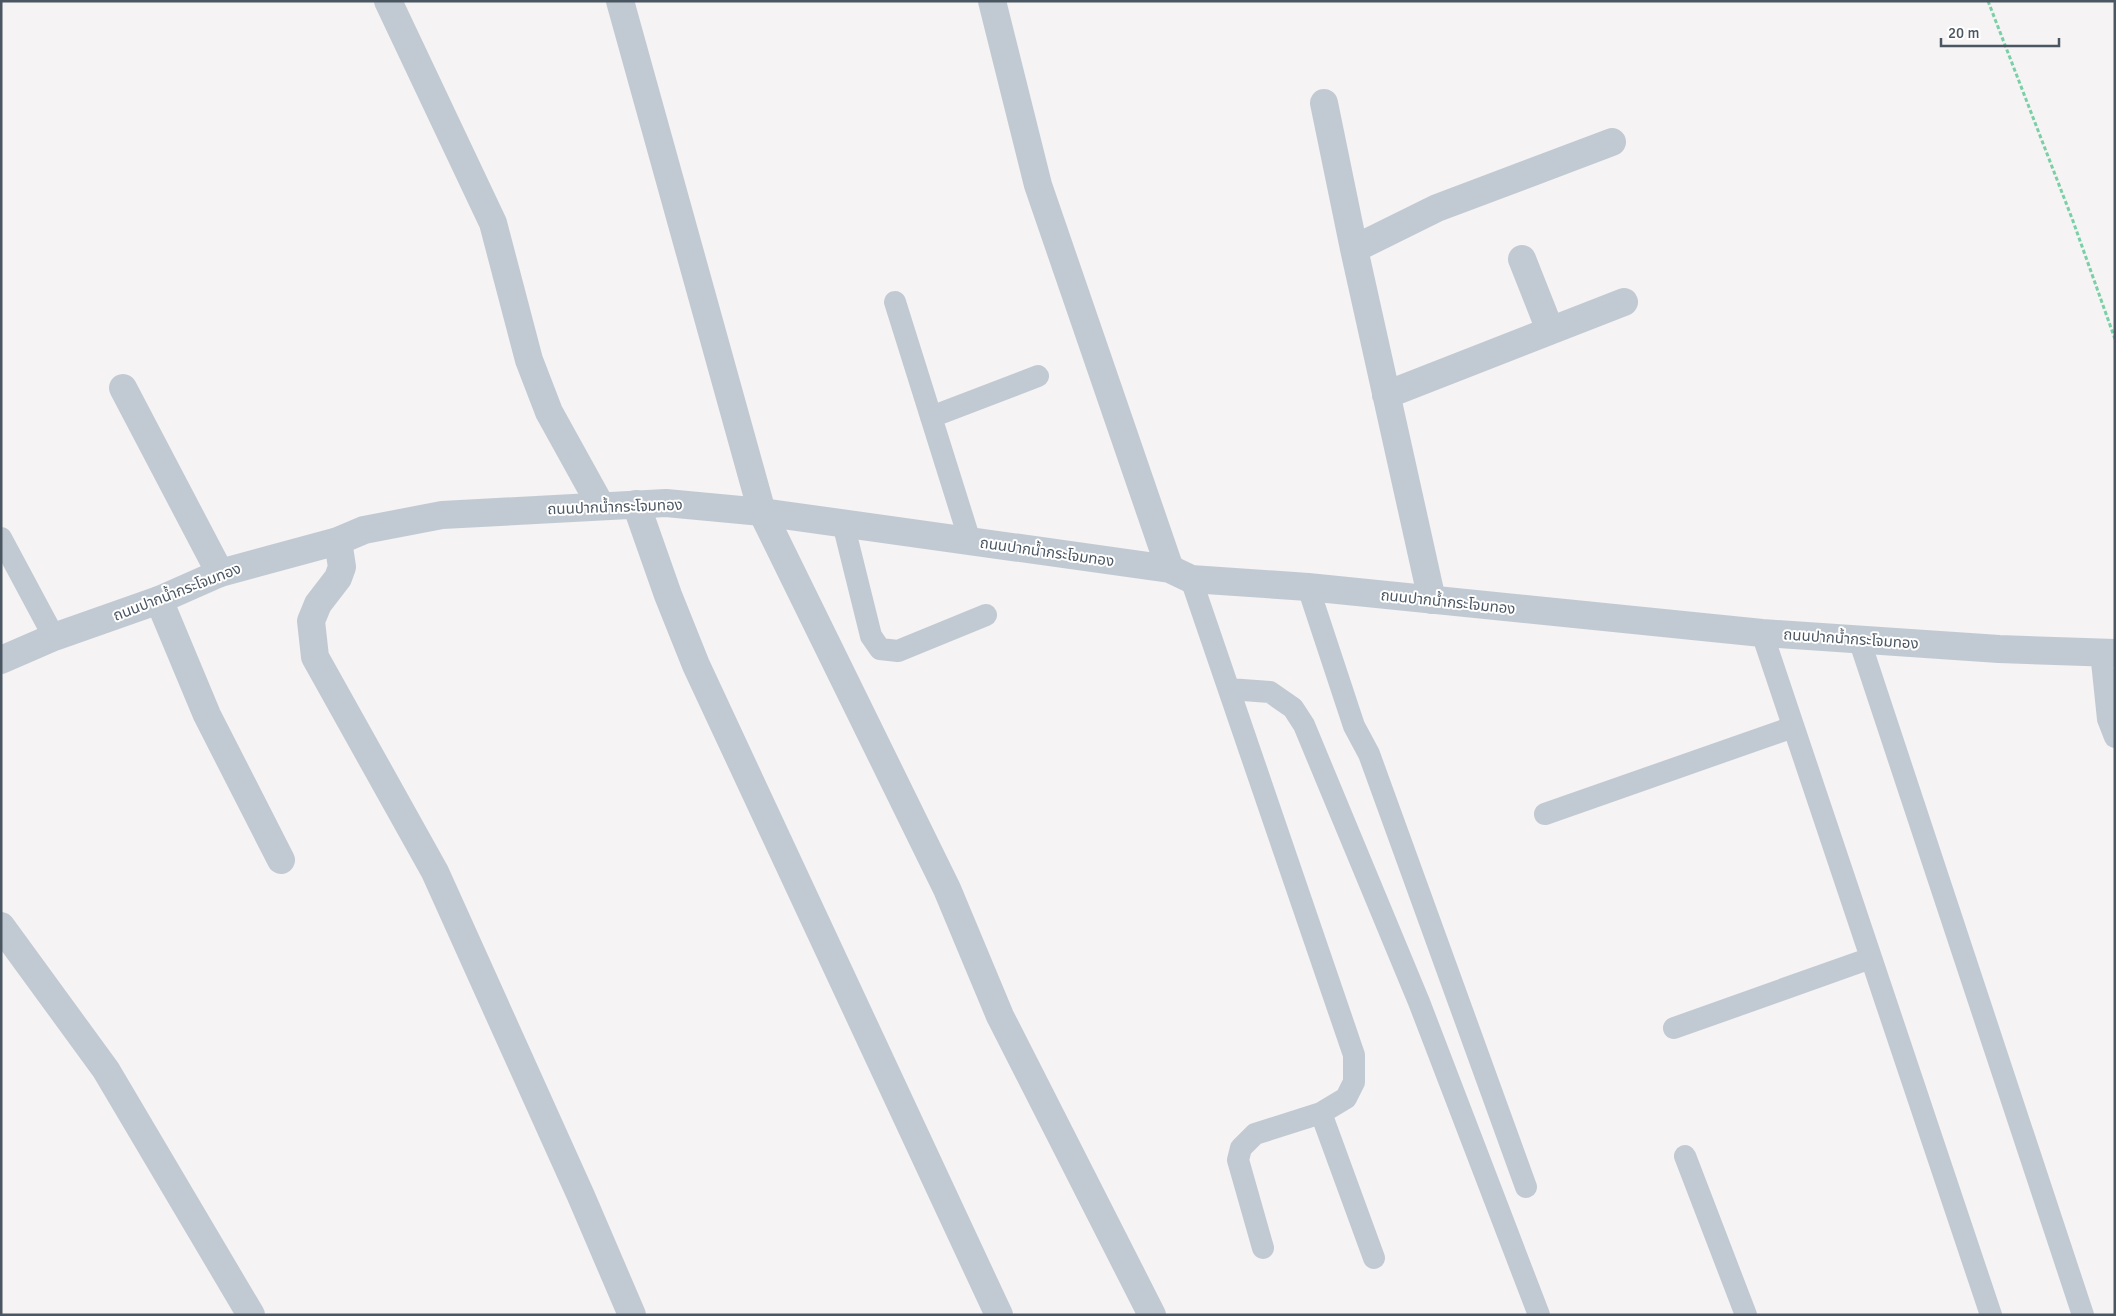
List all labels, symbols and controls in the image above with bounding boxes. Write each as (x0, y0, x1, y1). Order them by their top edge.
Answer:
scale bar (1941, 15, 2058, 47)
text: 20 m (1948, 24, 1979, 42)
street label: ถนนปากน้ำกระโจมทอง (547, 494, 683, 518)
street label: ถนนปากน้ำกระโจมทอง (979, 532, 1116, 570)
street label: ถนนปากน้ำกระโจมทอง (110, 557, 243, 625)
street label: ถนนปากน้ำกระโจมทอง (1380, 584, 1516, 618)
street label: ถนนปากน้ำกระโจมทอง (1783, 623, 1919, 653)

